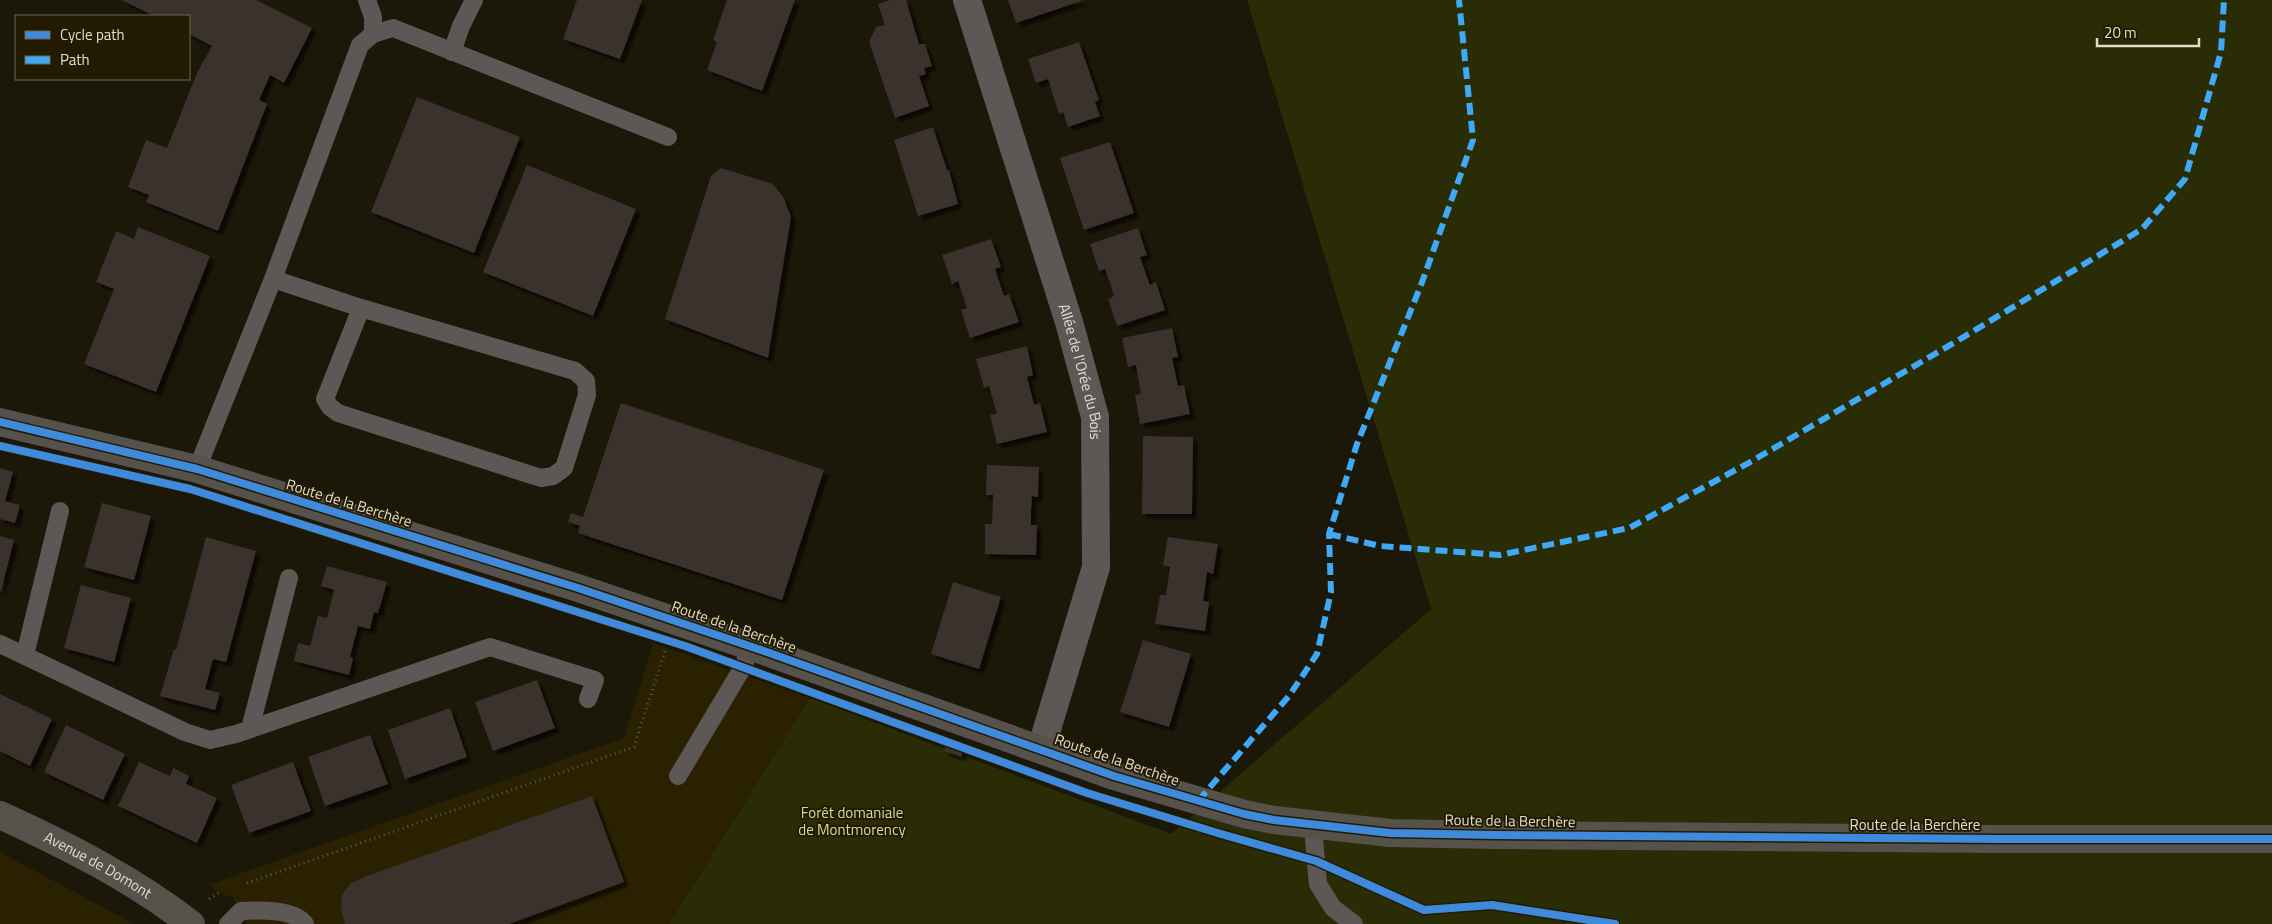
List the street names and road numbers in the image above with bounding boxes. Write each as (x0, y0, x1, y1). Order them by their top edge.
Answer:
street label: Allée de l'Orée du Bois (1053, 301, 1108, 440)
street label: Route de la Berchère (283, 472, 415, 533)
street label: Route de la Berchère (669, 594, 800, 659)
street label: Route de la Berchère (1052, 727, 1183, 792)
street label: Route de la Berchère (1444, 808, 1576, 833)
street label: Route de la Berchère (1850, 813, 1980, 836)
street label: Avenue de Domont (40, 825, 157, 905)

